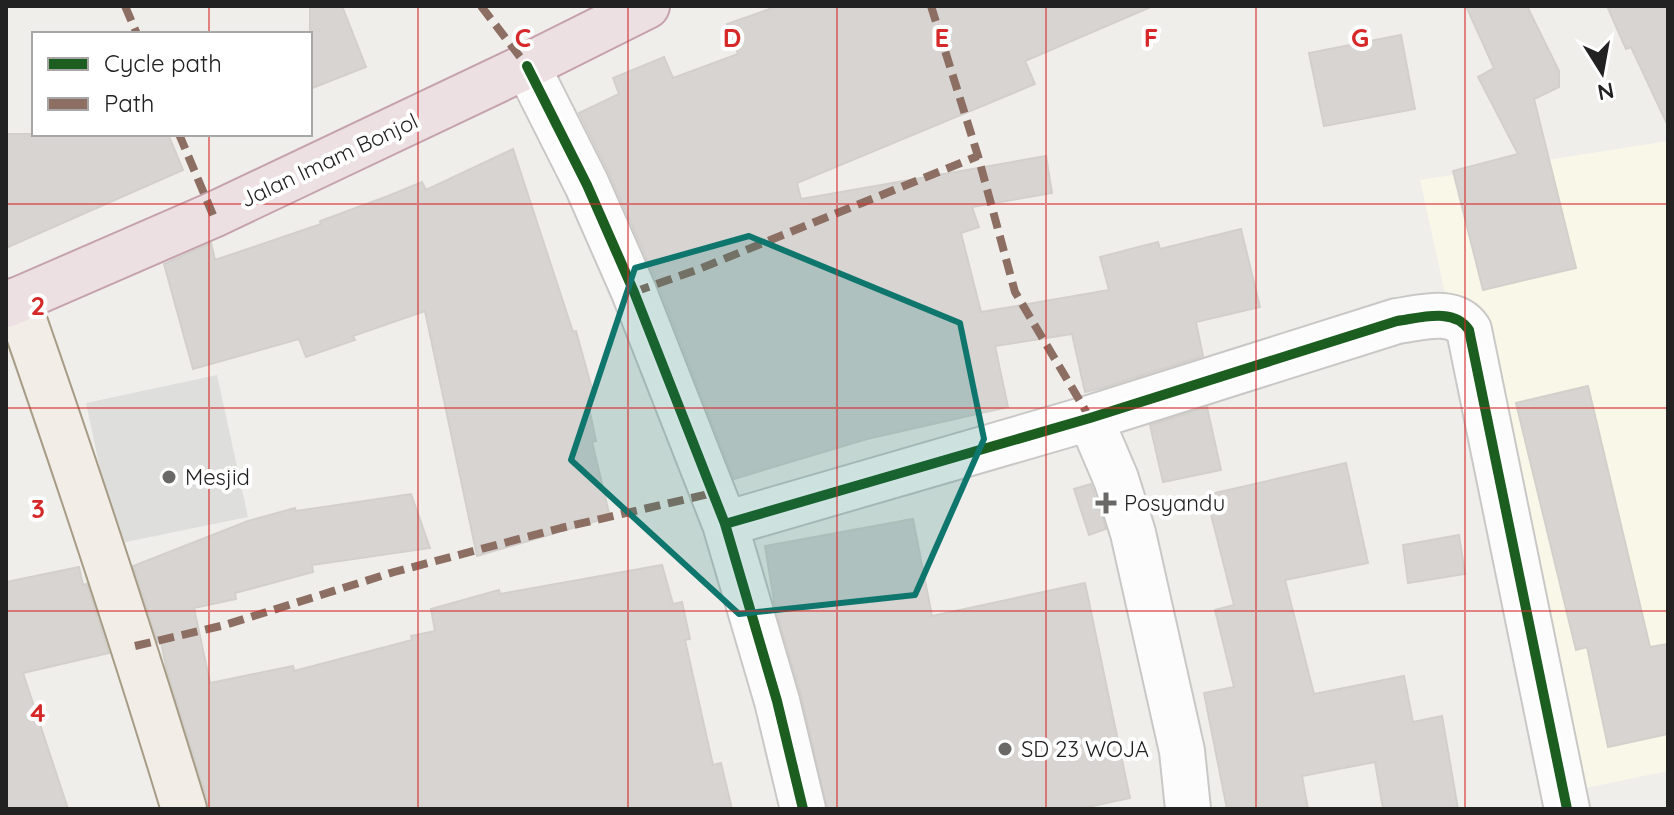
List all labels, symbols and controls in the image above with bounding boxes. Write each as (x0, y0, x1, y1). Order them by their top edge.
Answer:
text: C (515, 21, 531, 54)
text: D (723, 21, 741, 54)
text: E (935, 21, 949, 54)
text: F (1144, 21, 1158, 54)
text: G (1351, 21, 1369, 54)
legend (32, 32, 312, 136)
north arrow (1562, 32, 1642, 112)
text: Cycle path (104, 48, 222, 78)
text: N (1595, 76, 1616, 107)
text: Path (104, 88, 155, 118)
street label: Jalan Imam Bonjol (236, 107, 422, 213)
text: 2 (31, 289, 45, 322)
place label: Mesjid (185, 463, 250, 491)
marker: Mesjid (160, 468, 178, 486)
place label: Posyandu (1124, 489, 1225, 517)
text: 3 (31, 492, 45, 525)
marker: Posyandu (1095, 492, 1117, 514)
text: 4 (30, 696, 46, 729)
place label: SD 23 WOJA (1021, 735, 1149, 763)
marker: SD 23 WOJA (996, 740, 1014, 758)

